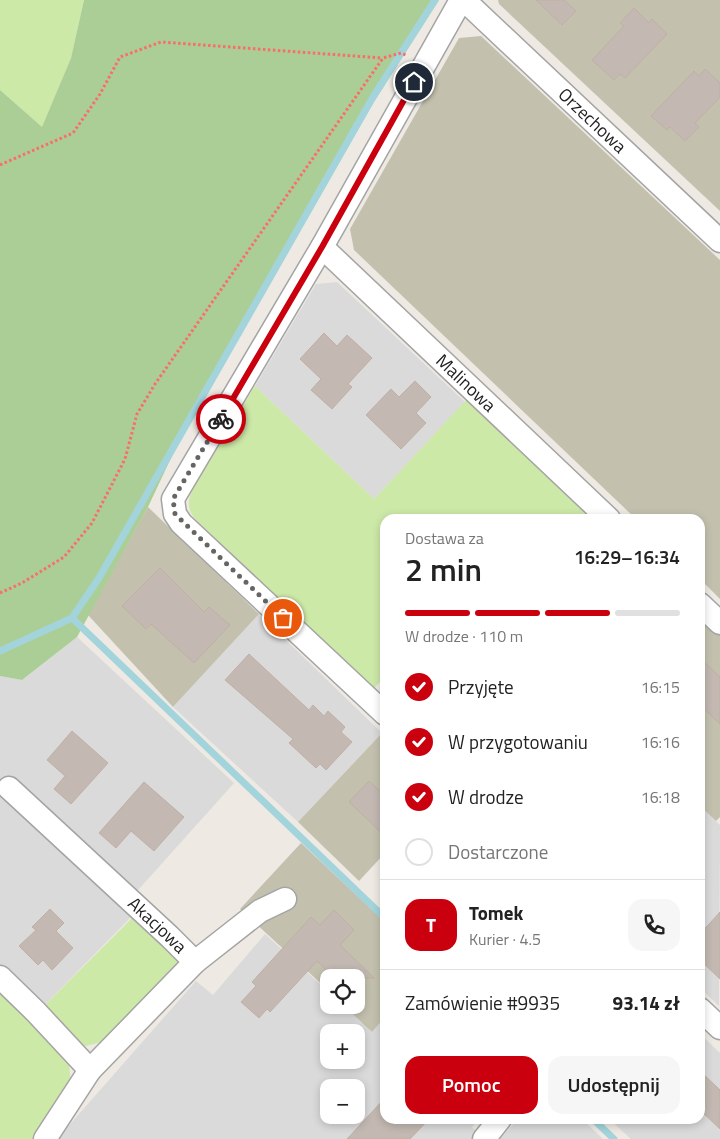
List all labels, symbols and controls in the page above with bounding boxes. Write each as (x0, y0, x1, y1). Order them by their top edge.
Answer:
pin (393, 61, 435, 103)
icon: home (400, 68, 428, 96)
street label: Orzechowa (552, 81, 633, 159)
street label: Malinowa (430, 348, 502, 418)
courier (196, 394, 246, 444)
icon: bike (207, 405, 235, 433)
text: Dostawa za (405, 526, 484, 550)
text: 16:29–16:34 (574, 542, 680, 571)
text: 2 min (405, 545, 482, 593)
pin (262, 597, 304, 639)
icon: bag (269, 604, 297, 632)
text: W drodze · 110 m (405, 624, 523, 648)
text: Przyjęte (448, 672, 514, 701)
icon: check (405, 673, 433, 701)
text: 16:15 (641, 675, 680, 699)
text: W przygotowaniu (448, 727, 588, 756)
icon: check (405, 728, 433, 756)
text: 16:16 (641, 730, 680, 754)
text: W drodze (448, 782, 524, 811)
icon: check (405, 783, 433, 811)
text: 16:18 (641, 785, 680, 809)
text: Dostarczone (448, 837, 548, 866)
street label: Akacjowa (122, 890, 193, 959)
text: Tomek (469, 898, 523, 927)
button: phone (628, 899, 680, 951)
text: T (426, 910, 436, 939)
text: Kurier · 4.5 (469, 927, 541, 951)
map controls (320, 969, 365, 1124)
button: locate (320, 969, 365, 1014)
text: Zamówienie #9935 (405, 988, 560, 1017)
text: 93.14 zł (613, 988, 680, 1017)
button: + (320, 1024, 365, 1069)
button: Pomoc (405, 1056, 538, 1114)
button: Udostępnij (548, 1056, 680, 1114)
button: − (320, 1079, 365, 1124)

